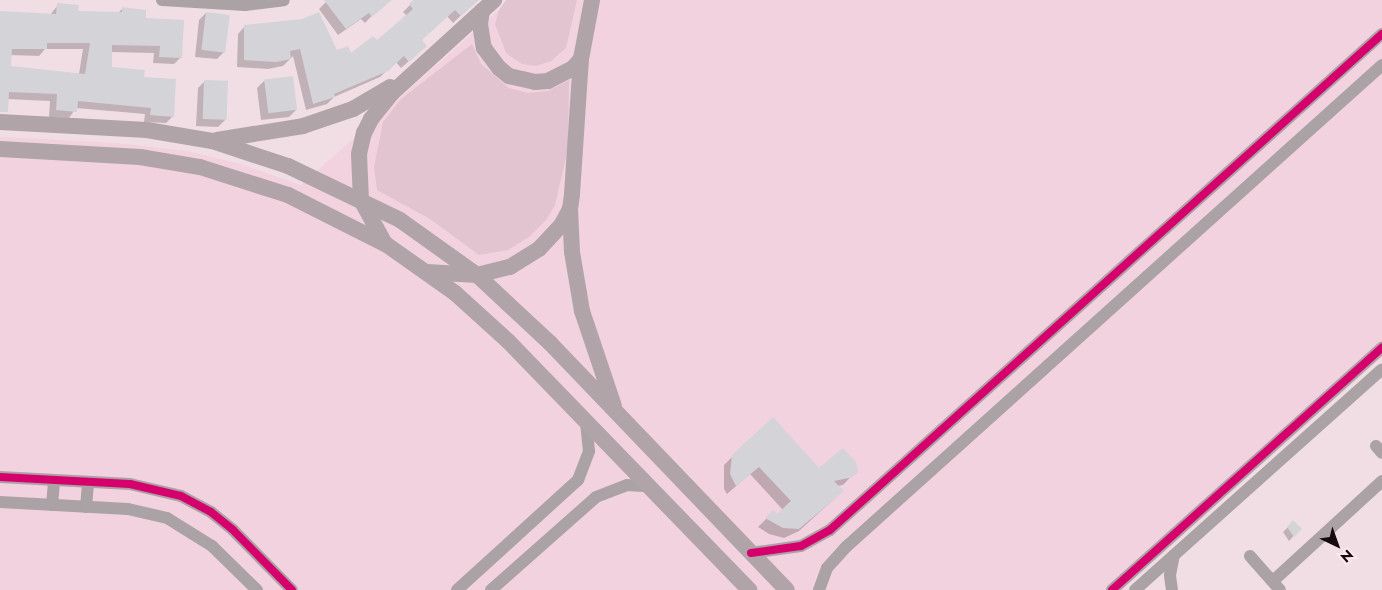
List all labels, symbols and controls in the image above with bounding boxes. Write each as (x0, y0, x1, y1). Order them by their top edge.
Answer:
north arrow (1312, 520, 1362, 570)
text: N (1336, 545, 1358, 567)

